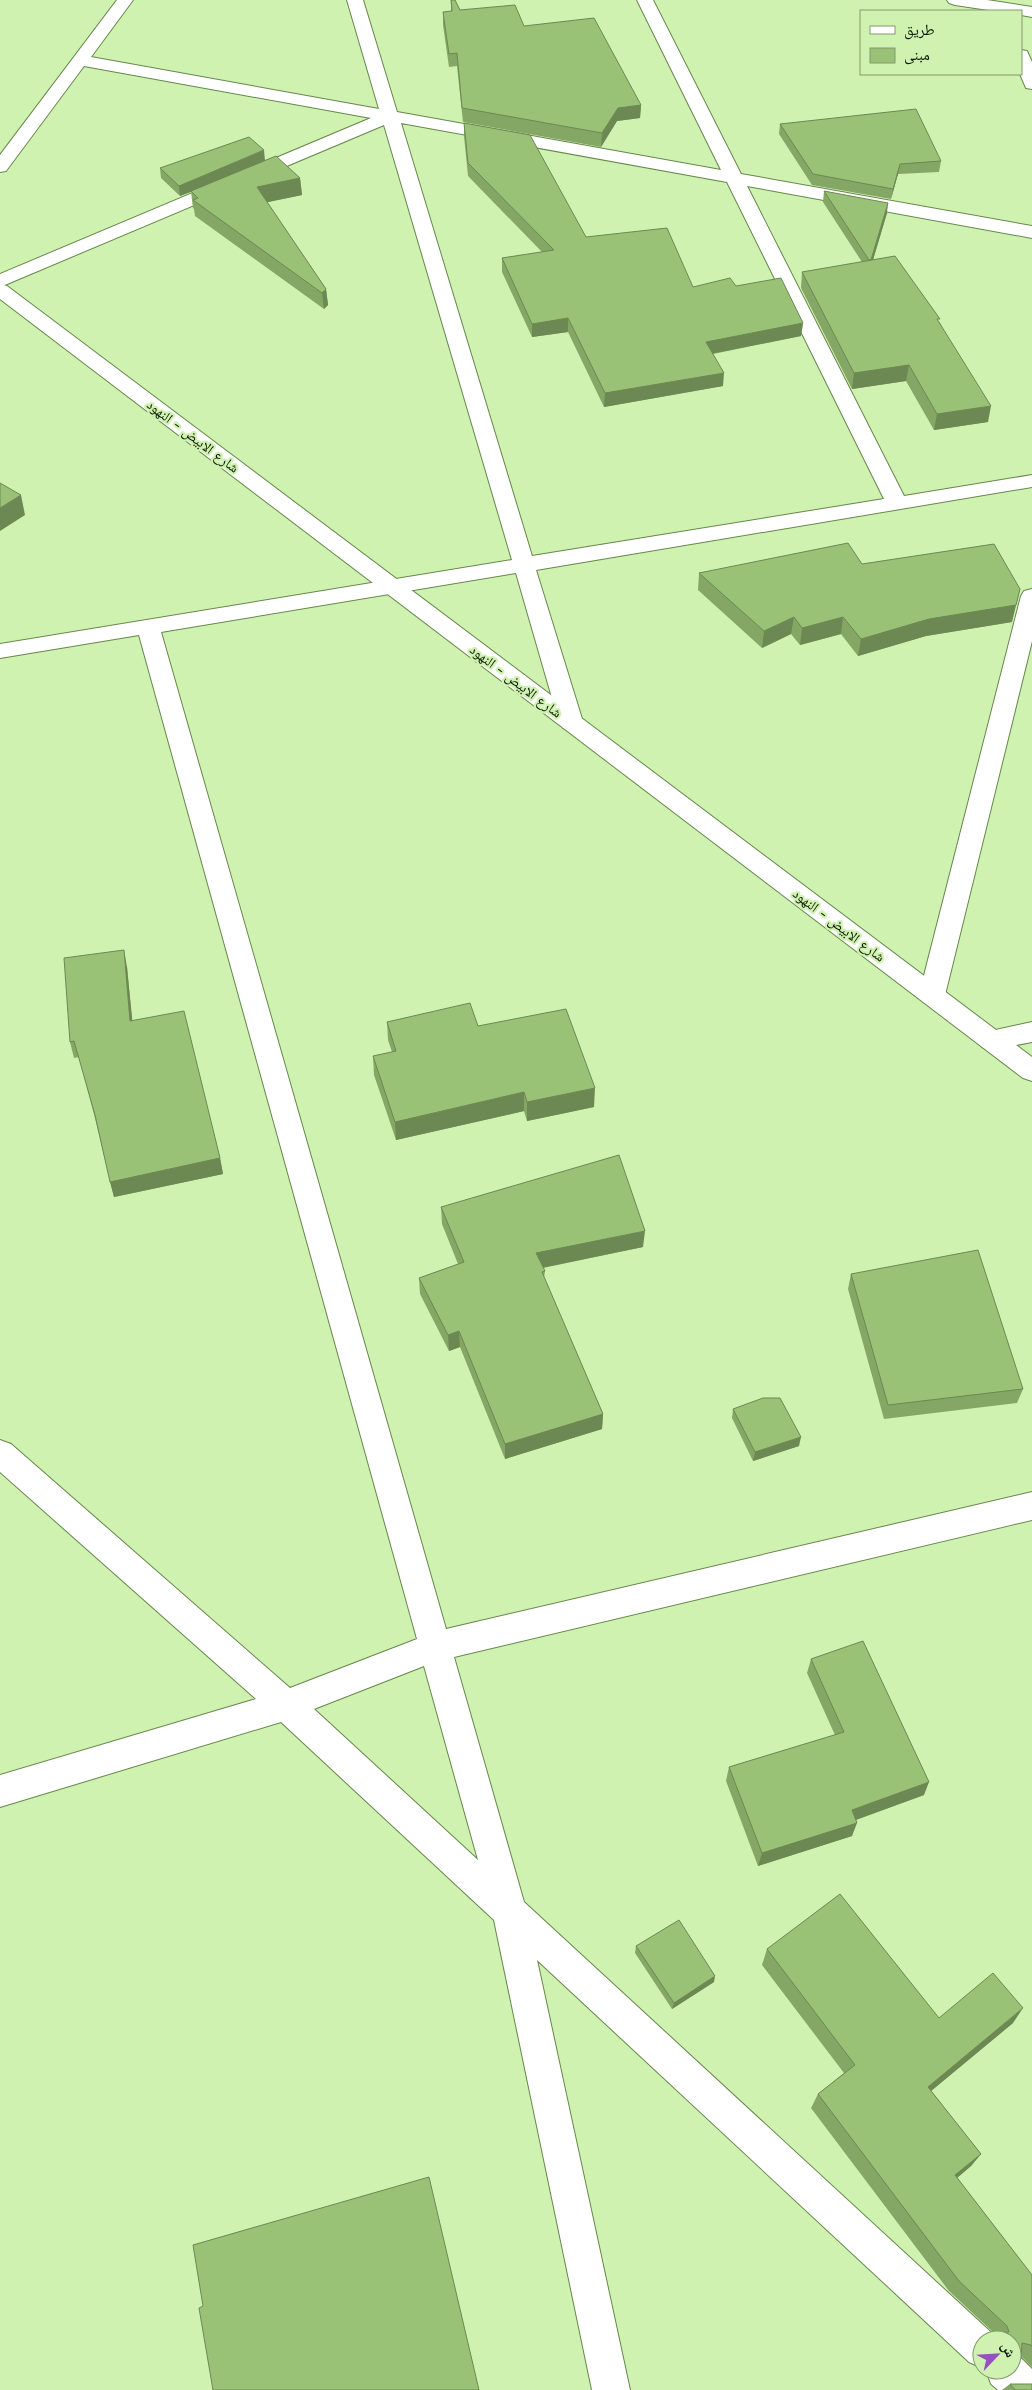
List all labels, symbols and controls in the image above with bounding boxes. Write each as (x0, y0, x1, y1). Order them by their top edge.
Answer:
legend (860, 10, 1022, 75)
text: طريق (904, 21, 935, 40)
text: مبنى (904, 46, 930, 65)
street label: شارع الابيض - النهود (143, 396, 242, 477)
street label: شارع الابيض - النهود (466, 641, 565, 722)
street label: شارع الابيض - النهود (789, 885, 888, 966)
north arrow (972, 2330, 1022, 2380)
text: ش (997, 2339, 1019, 2360)

